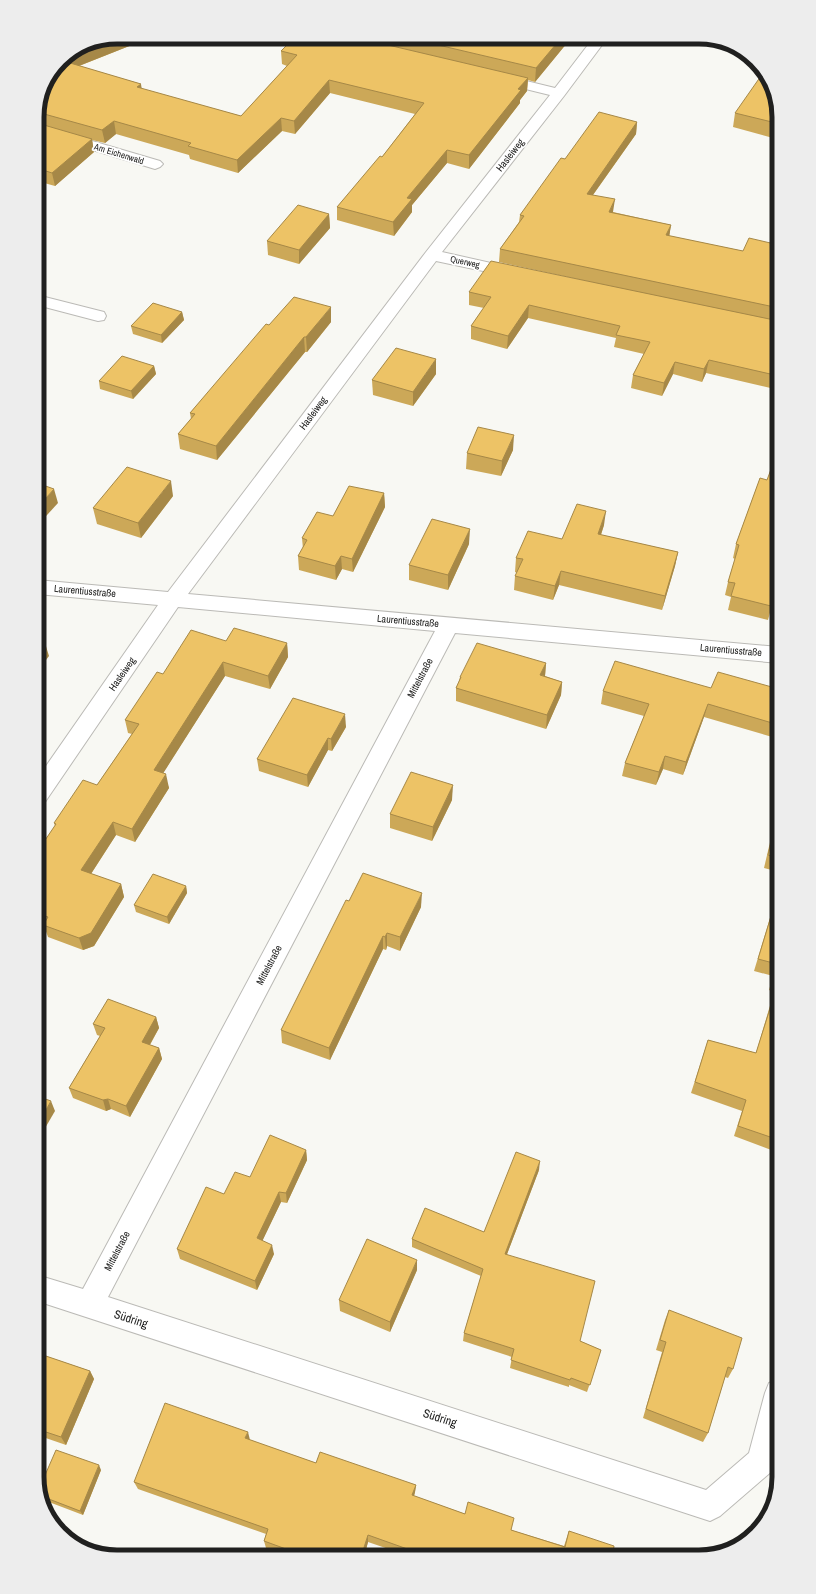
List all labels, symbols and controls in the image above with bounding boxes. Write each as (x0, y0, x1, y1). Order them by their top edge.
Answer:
street label: Hasleiweg (493, 136, 527, 174)
street label: Am Eichenwald (92, 140, 145, 167)
street label: Querweg (449, 253, 482, 271)
street label: Hasleiweg (296, 393, 330, 432)
street label: Laurentiusstraße (54, 582, 117, 600)
street label: Laurentiusstraße (377, 612, 440, 630)
street label: Laurentiusstraße (700, 641, 763, 659)
street label: Hasleiweg (106, 654, 139, 693)
street label: Mittelstraße (404, 655, 436, 700)
street label: Mittelstraße (253, 942, 285, 987)
street label: Mittelstraße (101, 1228, 133, 1273)
street label: Südring (112, 1306, 150, 1332)
street label: Südring (421, 1405, 459, 1431)

